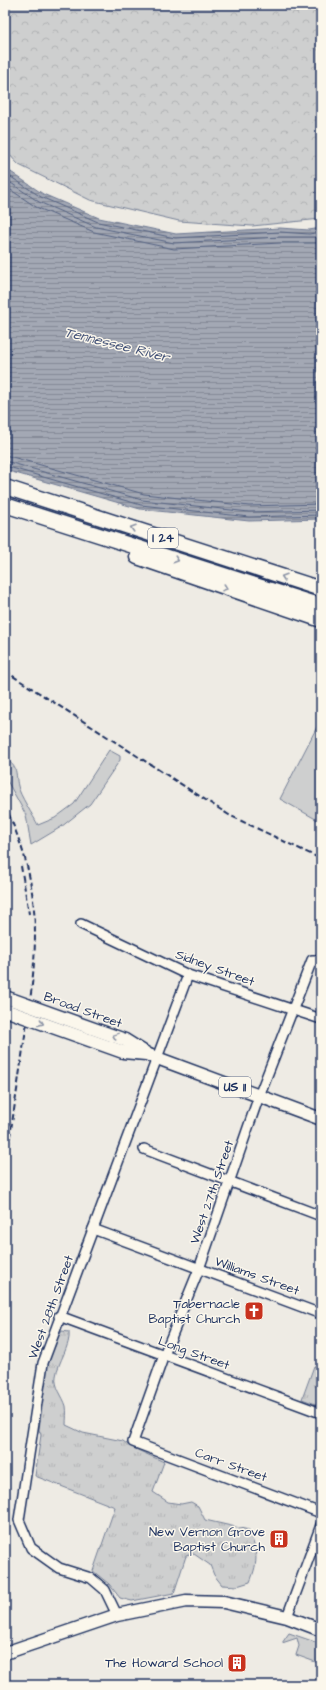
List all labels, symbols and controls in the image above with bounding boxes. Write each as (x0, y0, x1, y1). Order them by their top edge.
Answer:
water label: Tennessee River (63, 322, 173, 368)
one-way arrow (130, 525, 137, 533)
road number: I 24 (148, 528, 178, 548)
one-way arrow (172, 555, 179, 564)
one-way arrow (281, 573, 288, 582)
one-way arrow (221, 583, 228, 591)
street label: Sidney Street (173, 945, 258, 992)
street label: Broad Street (41, 987, 125, 1033)
one-way arrow (38, 1019, 45, 1027)
one-way arrow (112, 1033, 119, 1041)
road number: US 11 (219, 1077, 251, 1097)
street label: West 27th Street (186, 1137, 238, 1246)
street label: West 28th Street (24, 1252, 78, 1361)
street label: Williams Street (212, 1252, 303, 1300)
place label: Tabernacle Baptist Church (149, 1295, 241, 1328)
church icon: Tabernacle Baptist Church (243, 1300, 265, 1322)
street label: Long Street (155, 1332, 233, 1375)
street label: Carr Street (192, 1444, 270, 1487)
place label: New Vernon Grove Baptist Church (149, 1523, 266, 1556)
building icon: New Vernon Grove Baptist Church (268, 1528, 290, 1550)
building icon: The Howard School (226, 1652, 248, 1674)
place label: The Howard School (105, 1654, 223, 1672)

